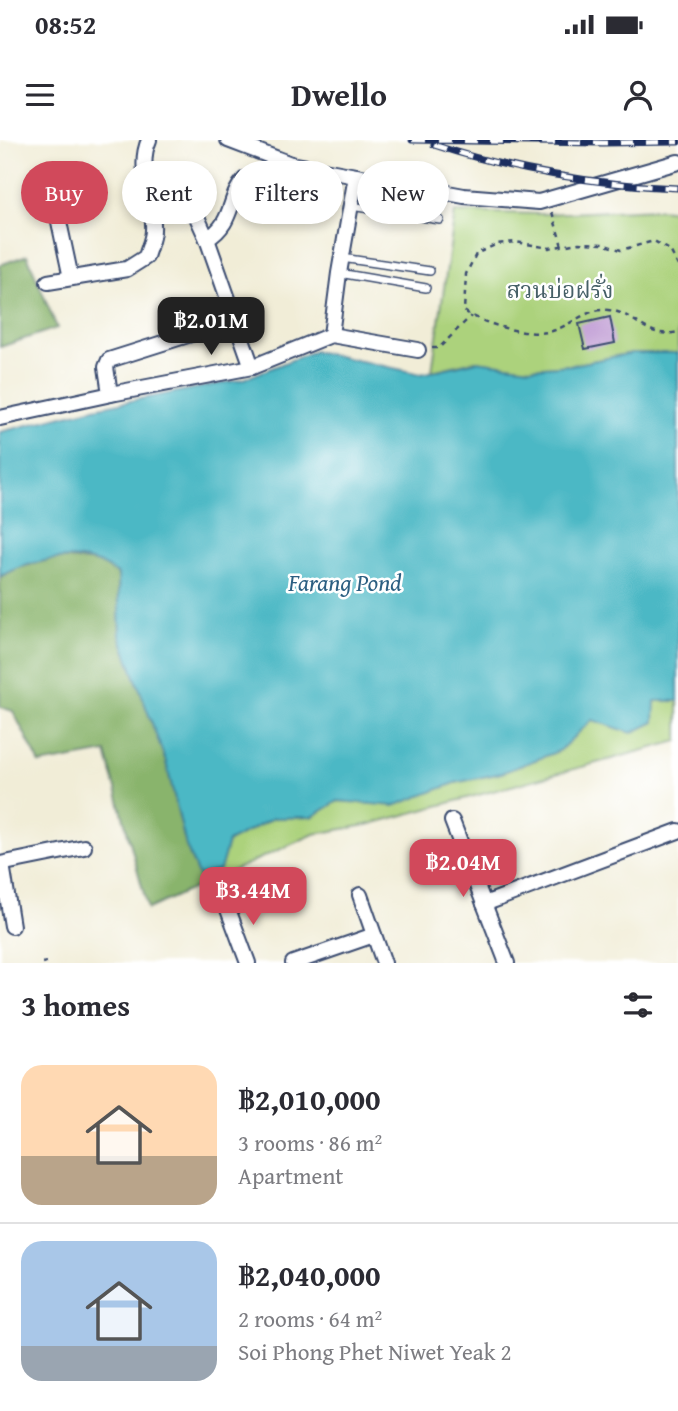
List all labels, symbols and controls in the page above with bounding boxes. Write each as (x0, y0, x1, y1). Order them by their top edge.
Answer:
text: 08:52 (35, 5, 96, 44)
text: Dwello (291, 71, 387, 118)
icon: menu (21, 76, 59, 114)
icon: person (619, 76, 657, 114)
chip: Buy (21, 161, 108, 224)
chip: Rent (122, 161, 217, 224)
chip: Filters (231, 161, 343, 224)
chip: New (357, 161, 449, 224)
park label: สวนบ่อฝรั่ง (507, 273, 613, 306)
pin: ฿2.01M (154, 298, 268, 357)
text: ฿2.01M (174, 303, 248, 336)
water label: Farang Pond (287, 565, 402, 600)
pin: ฿2.04M (406, 840, 520, 899)
text: ฿2.04M (426, 845, 500, 878)
pin: ฿3.44M (196, 868, 310, 927)
text: ฿3.44M (216, 873, 290, 906)
text: 3 homes (21, 983, 130, 1027)
icon: filters (619, 986, 657, 1024)
text: ฿2,010,000 (238, 1077, 381, 1121)
icon: home (77, 1093, 161, 1177)
text: 3 rooms · 86 m² (238, 1126, 382, 1159)
text: Apartment (238, 1159, 343, 1192)
text: ฿2,040,000 (238, 1253, 381, 1297)
icon: home (77, 1269, 161, 1353)
text: 2 rooms · 64 m² (238, 1302, 382, 1335)
text: Soi Phong Phet Niwet Yeak 2 (238, 1335, 511, 1368)

